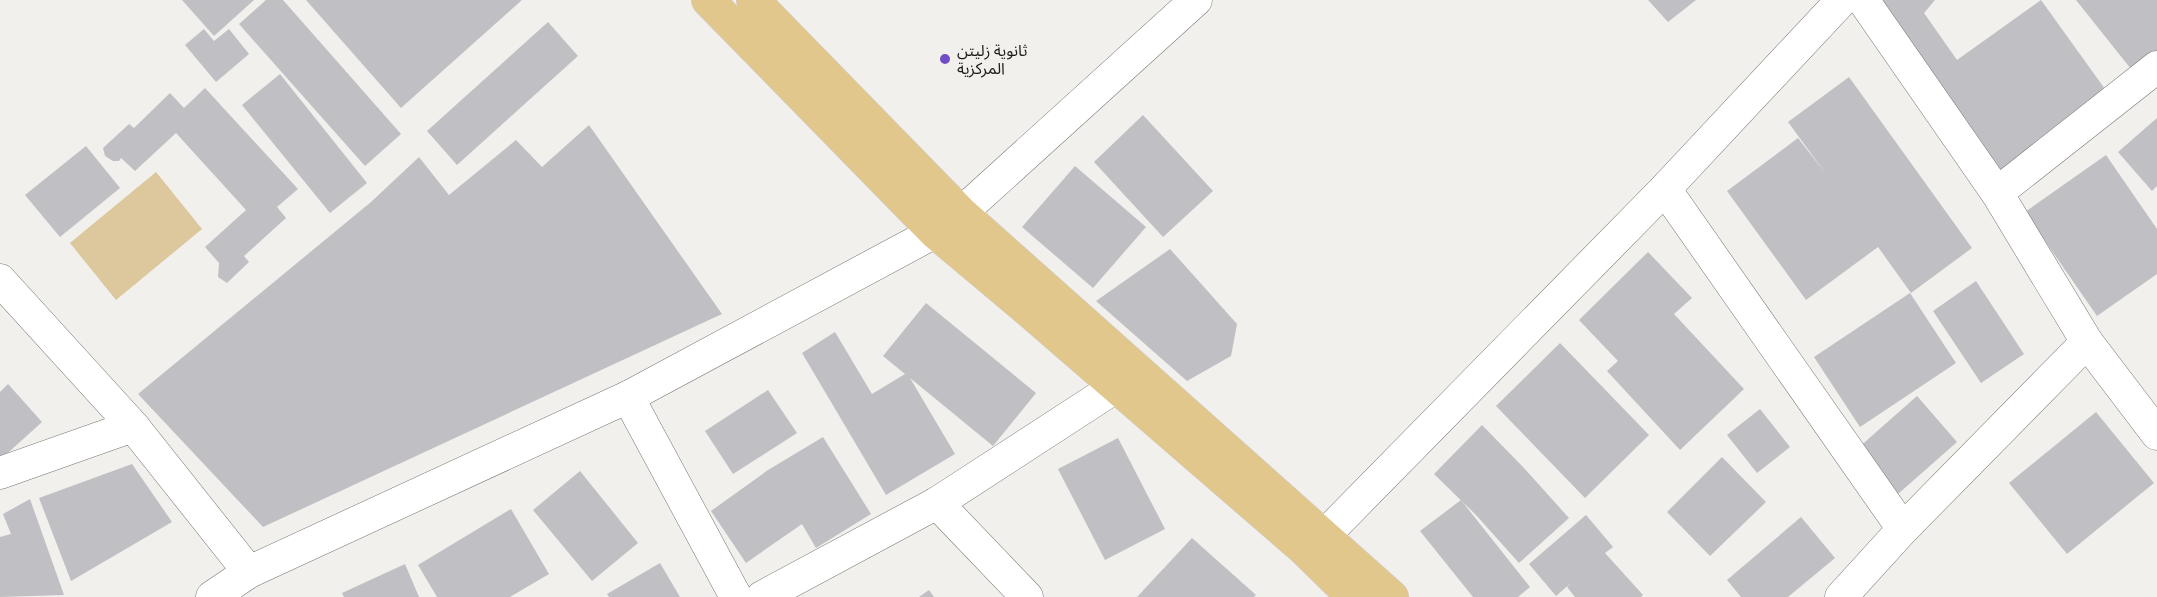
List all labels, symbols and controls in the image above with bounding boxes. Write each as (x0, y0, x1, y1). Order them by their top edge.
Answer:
place label: ثانوية زليتن المركزية (957, 40, 1028, 78)
marker: ثانوية زليتن المركزية (938, 52, 952, 66)

